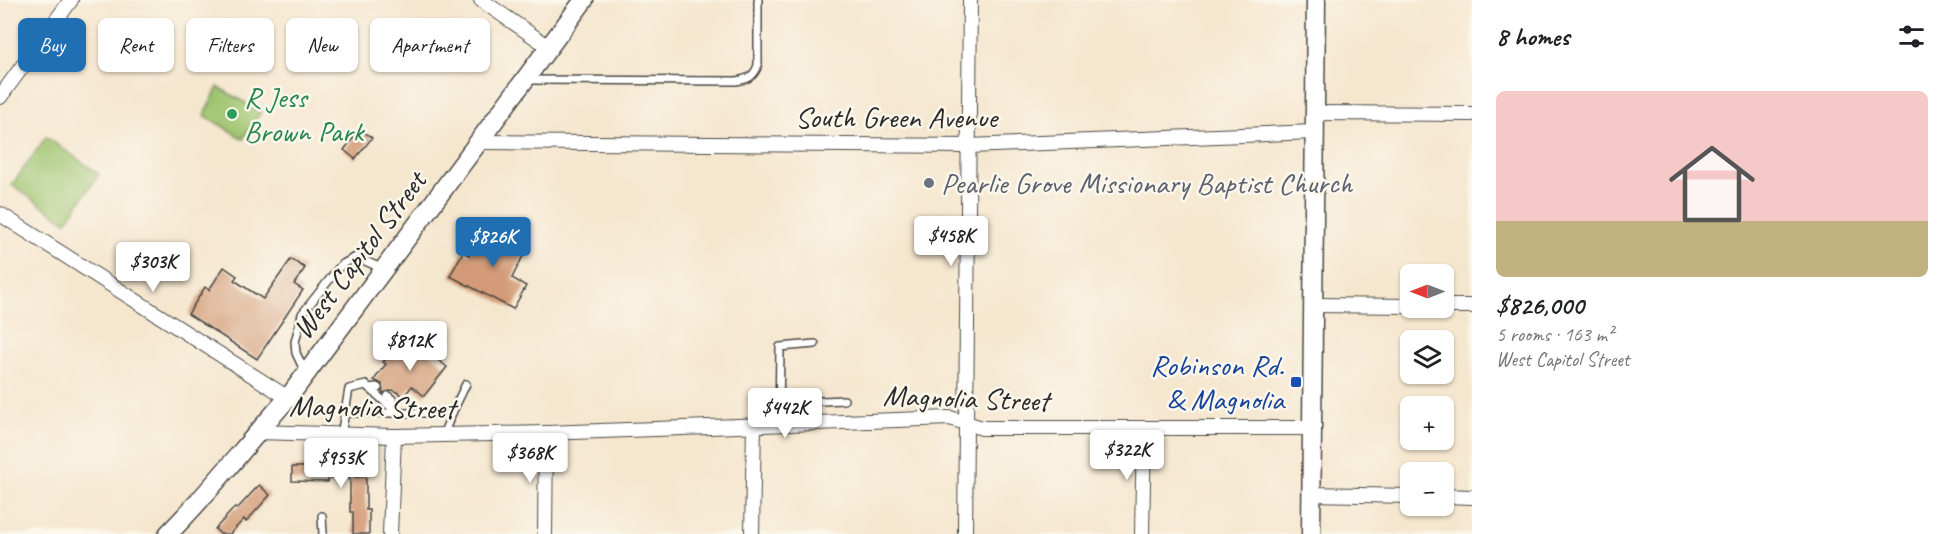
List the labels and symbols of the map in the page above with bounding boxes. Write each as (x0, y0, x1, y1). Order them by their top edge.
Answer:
place label: R Jess Brown Park (244, 78, 365, 150)
street label: South Green Avenue (795, 98, 999, 136)
marker: R Jess Brown Park (225, 107, 239, 121)
street label: West Capitol Street (284, 161, 436, 346)
place label: Pearlie Grove Missionary Baptist Church (941, 164, 1354, 202)
marker: Pearlie Grove Missionary Baptist Church (922, 176, 936, 190)
pin: $458K (909, 216, 993, 267)
pin: $826K (451, 217, 535, 268)
pin: $303K (111, 242, 195, 293)
north arrow (1400, 264, 1454, 318)
pin: $812K (368, 321, 452, 372)
place label: Robinson Rd. & Magnolia (1150, 346, 1286, 418)
marker: Robinson Rd. & Magnolia (1289, 375, 1303, 389)
street label: Magnolia Street (882, 376, 1054, 420)
street label: Magnolia Street (289, 387, 459, 428)
pin: $442K (743, 388, 827, 439)
pin: $322K (1085, 430, 1169, 481)
pin: $368K (488, 433, 572, 484)
pin: $953K (299, 438, 383, 489)

